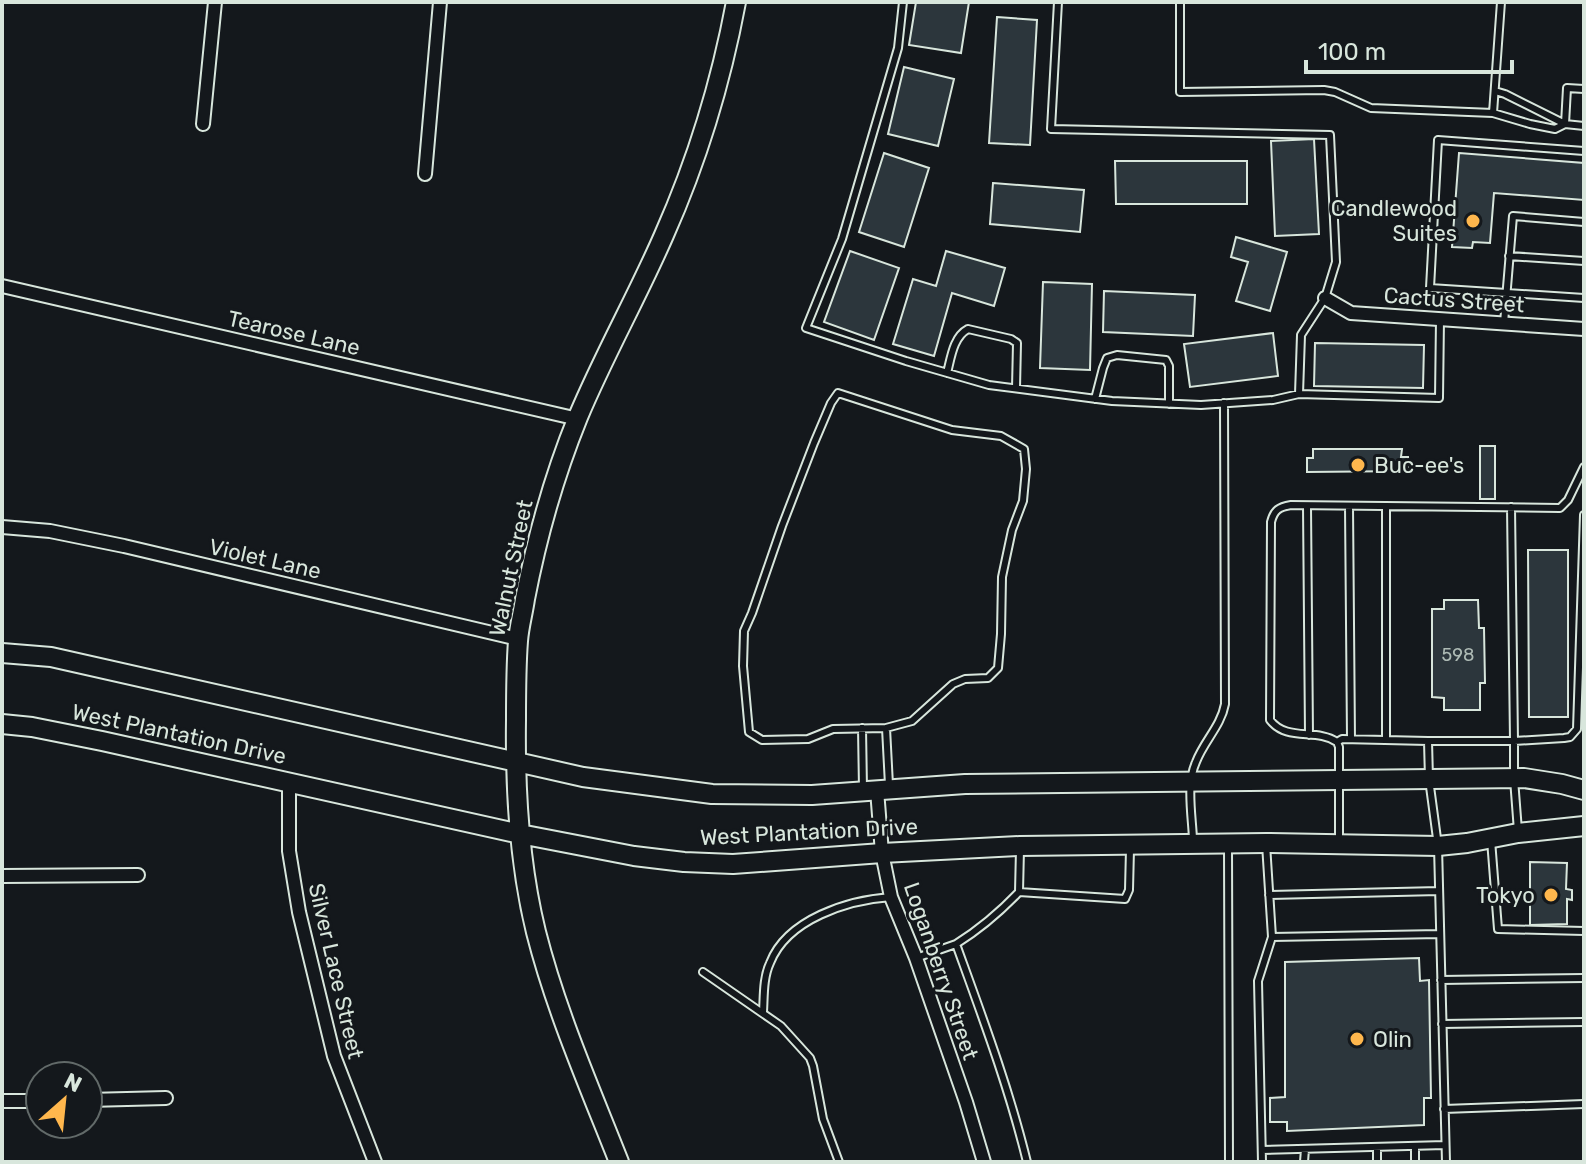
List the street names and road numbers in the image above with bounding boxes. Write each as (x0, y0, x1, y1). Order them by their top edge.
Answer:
street label: Cactus Street (1383, 282, 1526, 318)
street label: Tearose Lane (225, 305, 363, 361)
street label: Walnut Street (483, 497, 539, 639)
street label: Violet Lane (206, 533, 324, 585)
street label: West Plantation Drive (69, 698, 289, 770)
street label: West Plantation Drive (699, 813, 919, 851)
street label: Loganberry Street (898, 879, 984, 1064)
street label: Silver Lace Street (303, 880, 369, 1062)

